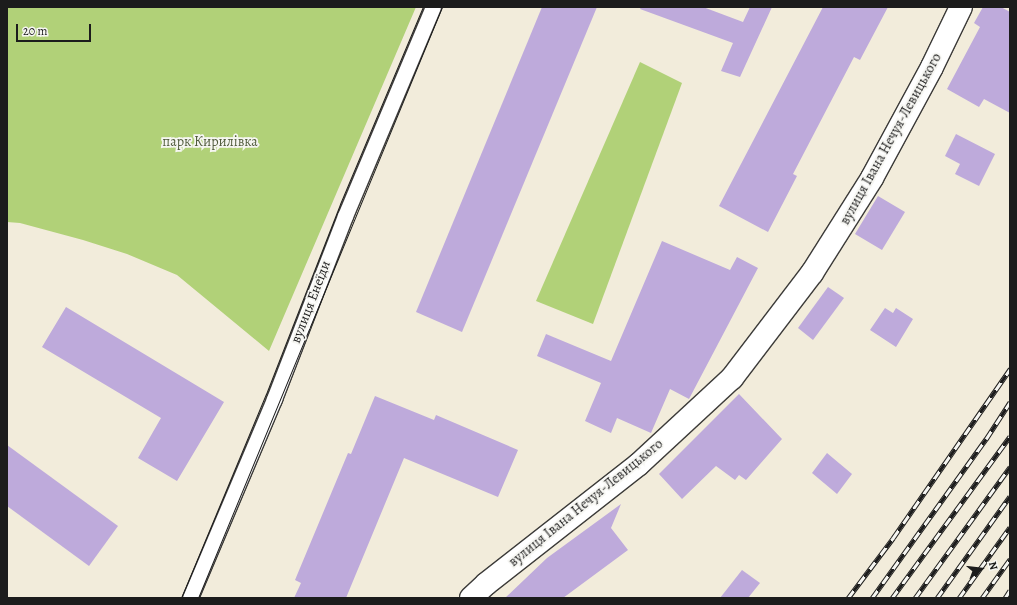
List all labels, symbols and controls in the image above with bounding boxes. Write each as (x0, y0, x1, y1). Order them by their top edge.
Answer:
scale bar (18, 16, 93, 42)
text: 20 m (23, 23, 47, 39)
street label: вулиця Івана Нечуя-Левицького (837, 50, 945, 228)
park label: парк Кирилівка (162, 134, 258, 150)
street label: вулиця Енеїди (288, 258, 334, 346)
street label: вулиця Івана Нечуя-Левицького (505, 436, 667, 570)
north arrow (961, 549, 1001, 589)
text: N (985, 560, 1001, 572)

